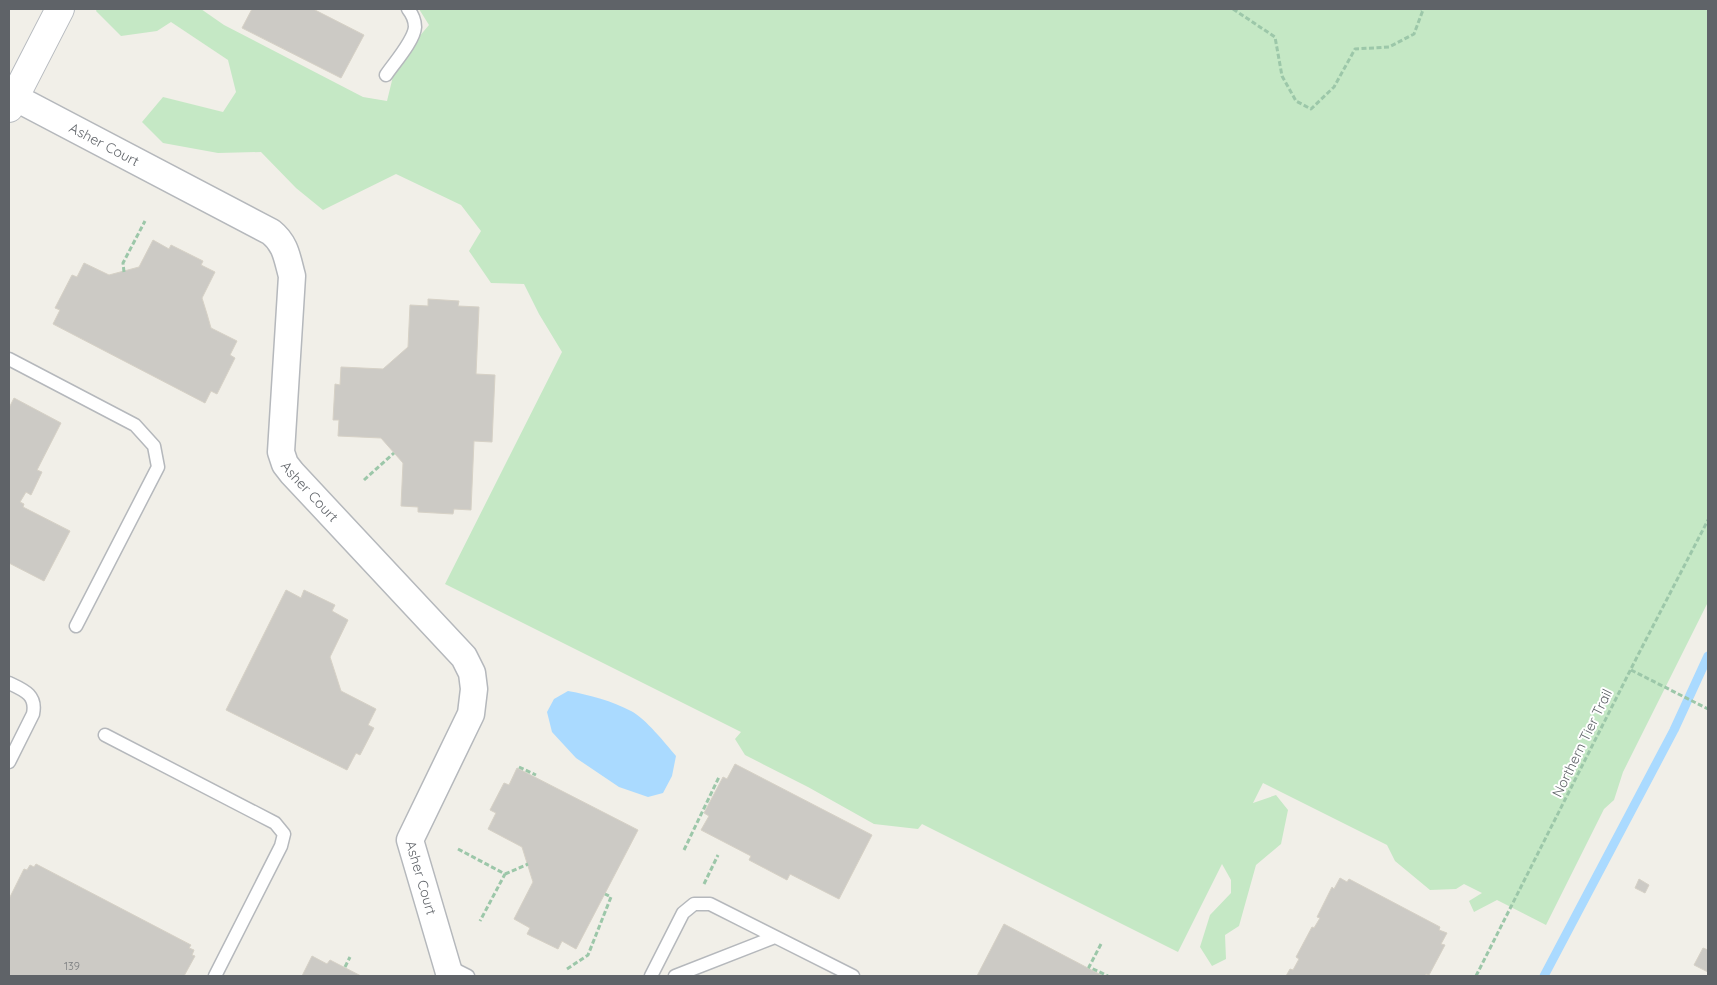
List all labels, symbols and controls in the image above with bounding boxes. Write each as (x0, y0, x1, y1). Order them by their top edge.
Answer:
street label: Asher Court (66, 119, 143, 170)
street label: Asher Court (277, 457, 342, 526)
street label: Northern Tier Trail (1548, 686, 1616, 800)
street label: Asher Court (402, 839, 441, 917)
house number: 139 (64, 959, 80, 973)

